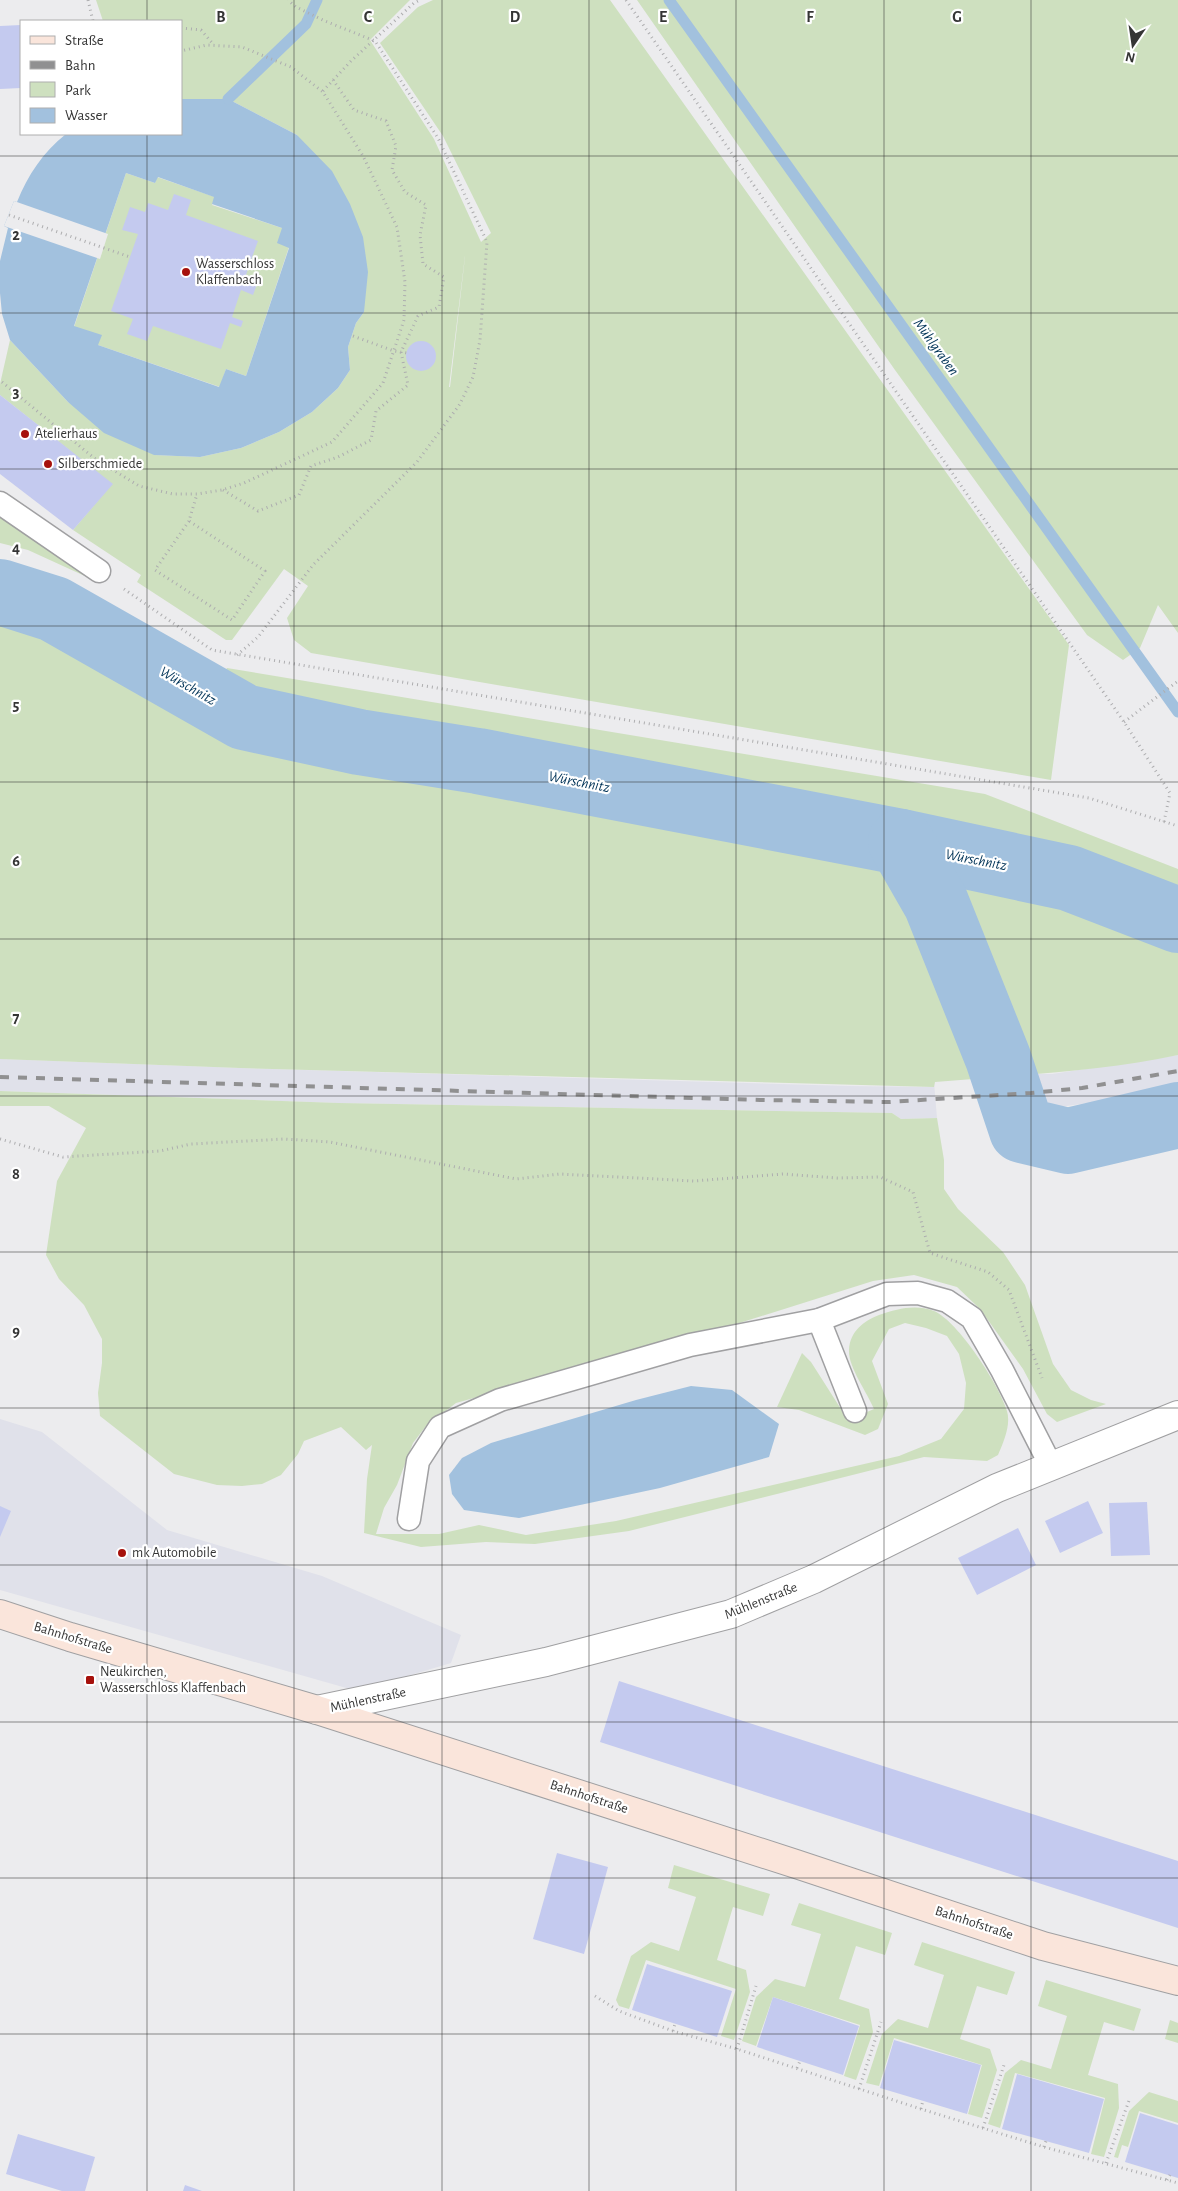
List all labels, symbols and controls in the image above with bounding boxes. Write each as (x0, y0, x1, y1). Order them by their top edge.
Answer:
text: B (216, 9, 226, 25)
text: C (364, 9, 373, 25)
text: D (510, 9, 521, 25)
text: E (659, 9, 667, 25)
text: F (806, 9, 814, 25)
text: G (952, 9, 962, 25)
legend (20, 20, 182, 135)
north arrow (1108, 20, 1158, 70)
text: Straße (65, 33, 104, 48)
text: N (1124, 49, 1137, 65)
text: Bahn (65, 58, 95, 73)
text: Park (65, 83, 91, 98)
text: Wasser (65, 108, 108, 123)
text: 2 (12, 227, 20, 243)
place label: Wasserschloss Klaffenbach (196, 257, 274, 287)
marker: Wasserschloss Klaffenbach (180, 266, 192, 278)
water label: Mühlgraben (910, 316, 962, 378)
text: 3 (13, 384, 20, 400)
place label: Atelierhaus (35, 427, 97, 441)
marker: Atelierhaus (19, 428, 31, 440)
place label: Silberschmiede (58, 457, 142, 471)
marker: Silberschmiede (42, 458, 54, 470)
text: 4 (12, 540, 20, 556)
water label: Würschnitz (157, 664, 219, 708)
text: 5 (13, 697, 20, 713)
water label: Würschnitz (547, 769, 611, 795)
water label: Würschnitz (944, 847, 1008, 873)
text: 6 (12, 853, 20, 869)
text: 7 (13, 1010, 20, 1026)
text: 8 (12, 1166, 20, 1182)
text: 9 (12, 1323, 20, 1339)
place label: mk Automobile (132, 1546, 216, 1560)
marker: mk Automobile (116, 1547, 128, 1559)
street label: Mühlenstraße (723, 1580, 799, 1622)
street label: Bahnhofstraße (32, 1619, 114, 1657)
place label: Neukirchen, Wasserschloss Klaffenbach (100, 1665, 246, 1695)
marker: Neukirchen, Wasserschloss Klaffenbach (84, 1674, 96, 1686)
street label: Mühlenstraße (329, 1685, 407, 1715)
street label: Bahnhofstraße (548, 1778, 630, 1816)
street label: Bahnhofstraße (933, 1904, 1015, 1942)

